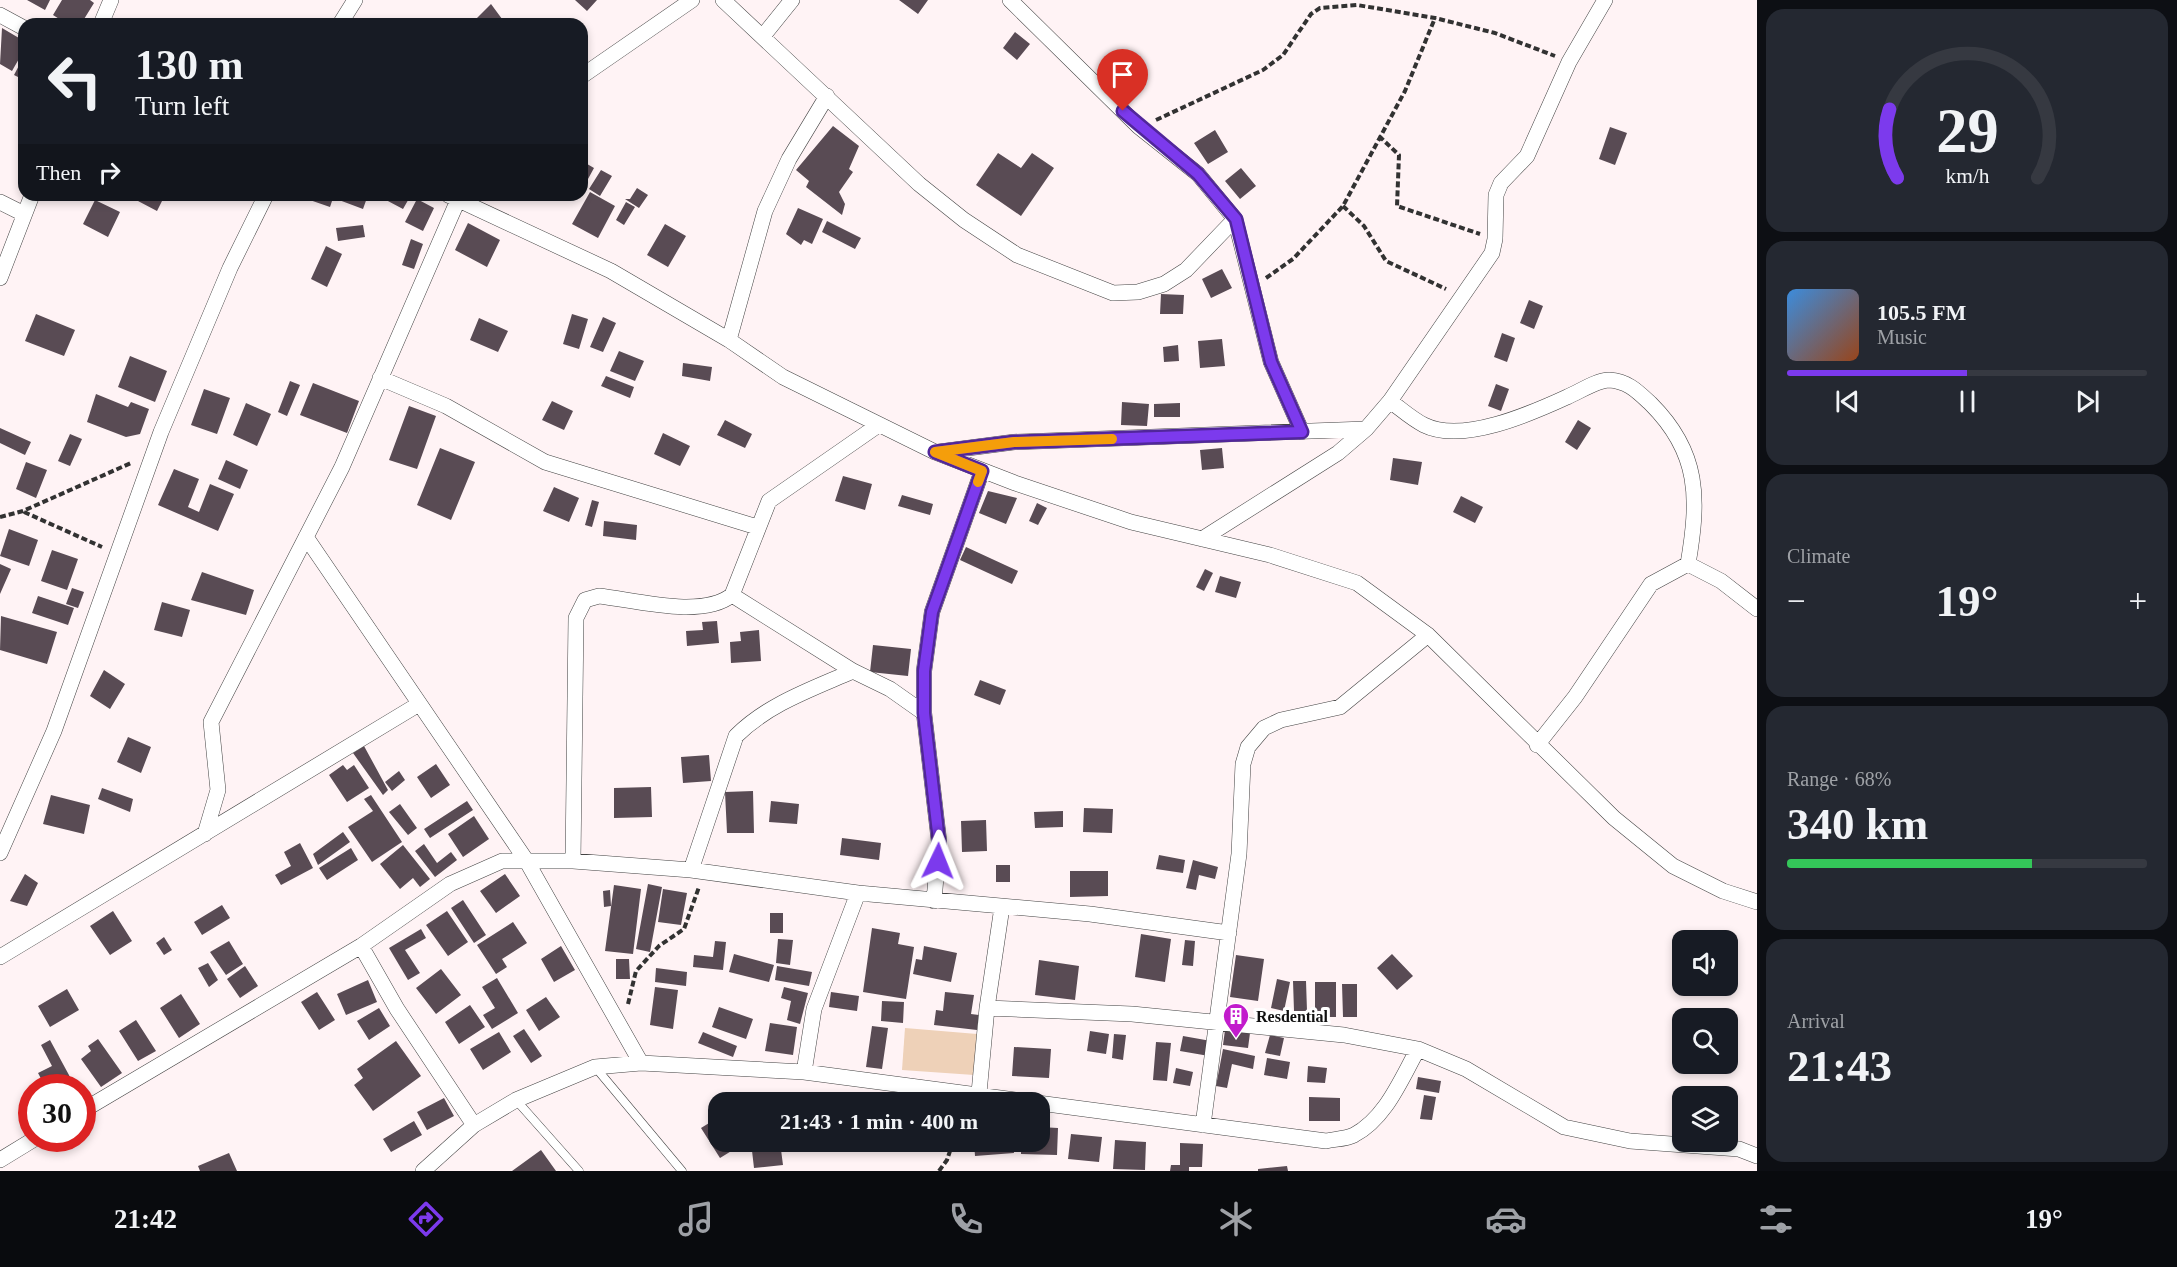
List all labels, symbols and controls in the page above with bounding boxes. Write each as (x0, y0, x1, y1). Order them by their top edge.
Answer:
icon: left (36, 42, 114, 120)
text: 130 m (135, 42, 244, 88)
pin (1097, 49, 1148, 111)
icon: arrive (1106, 58, 1139, 91)
text: Turn left (135, 91, 229, 121)
text: 29 (1936, 96, 1998, 165)
icon: right (93, 156, 126, 189)
text: Then (36, 160, 81, 185)
text: km/h (1945, 164, 1989, 188)
text: 105.5 FM (1877, 300, 1966, 325)
text: Music (1877, 326, 1927, 348)
icon: previous (1831, 385, 1864, 418)
icon: pause (1951, 385, 1984, 418)
icon: next (2071, 385, 2104, 418)
text: Climate (1787, 545, 1850, 567)
text: 19° (1936, 576, 1999, 626)
text: − (1787, 583, 1806, 619)
text: + (2128, 583, 2147, 619)
text: Range · 68% (1787, 768, 1891, 790)
text: 340 km (1787, 799, 1928, 849)
position arrow (906, 829, 970, 893)
map controls (1672, 930, 1738, 1152)
button: sound (1672, 930, 1738, 996)
building icon: Resdential (1221, 1001, 1251, 1039)
place label: Resdential (1256, 1008, 1329, 1025)
button: search (1672, 1008, 1738, 1074)
text: Arrival (1787, 1010, 1845, 1032)
text: 21:43 (1787, 1041, 1892, 1091)
speed limit sign: 30 (18, 1074, 96, 1152)
button: layers (1672, 1086, 1738, 1152)
text: 21:43 · 1 min · 400 m (780, 1109, 978, 1134)
icon: directions (405, 1198, 447, 1240)
icon: music (675, 1198, 717, 1240)
icon: phone (945, 1198, 987, 1240)
icon: climate (1215, 1198, 1257, 1240)
icon: car (1485, 1198, 1527, 1240)
icon: filters (1755, 1198, 1797, 1240)
text: 21:42 (114, 1204, 177, 1234)
text: 19° (2025, 1204, 2063, 1234)

